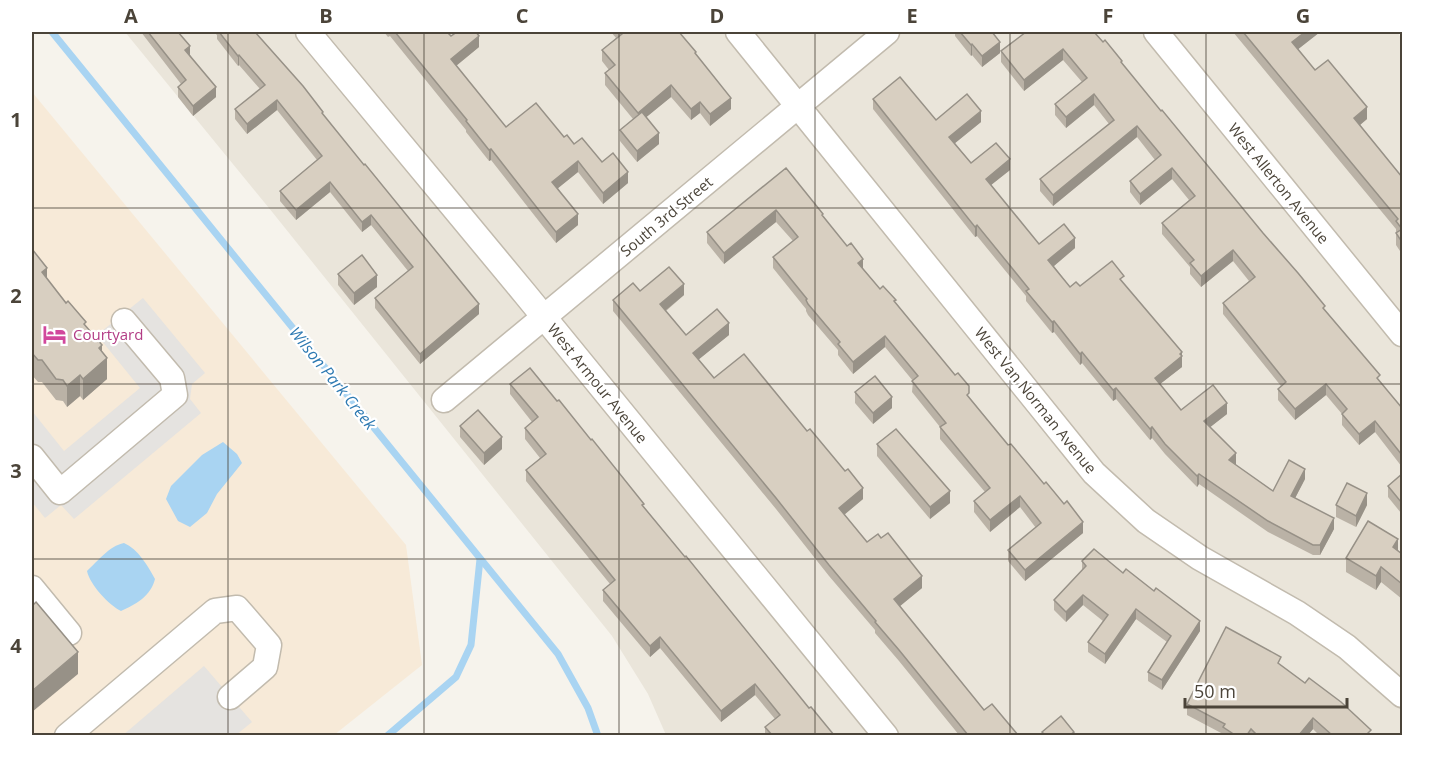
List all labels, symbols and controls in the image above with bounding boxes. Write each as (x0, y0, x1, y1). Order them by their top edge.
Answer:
text: A (124, 2, 138, 29)
text: B (319, 2, 333, 29)
text: C (516, 2, 529, 29)
text: D (710, 2, 724, 29)
text: E (906, 2, 918, 29)
text: F (1103, 2, 1113, 29)
text: G (1296, 2, 1310, 29)
text: 1 (10, 106, 22, 133)
street label: West Allerton Avenue (1224, 118, 1334, 248)
street label: South 3rd Street (616, 172, 716, 260)
text: 2 (10, 282, 22, 309)
street label: West Armour Avenue (543, 319, 653, 447)
hotel icon: Courtyard (42, 321, 68, 347)
water label: Wilson Park Creek (285, 322, 382, 435)
street label: West Van Norman Avenue (971, 323, 1101, 477)
place label: Courtyard (73, 324, 143, 344)
text: 3 (10, 457, 22, 484)
text: 4 (10, 632, 22, 659)
scale bar (1185, 671, 1347, 709)
text: 50 m (1194, 679, 1236, 703)

